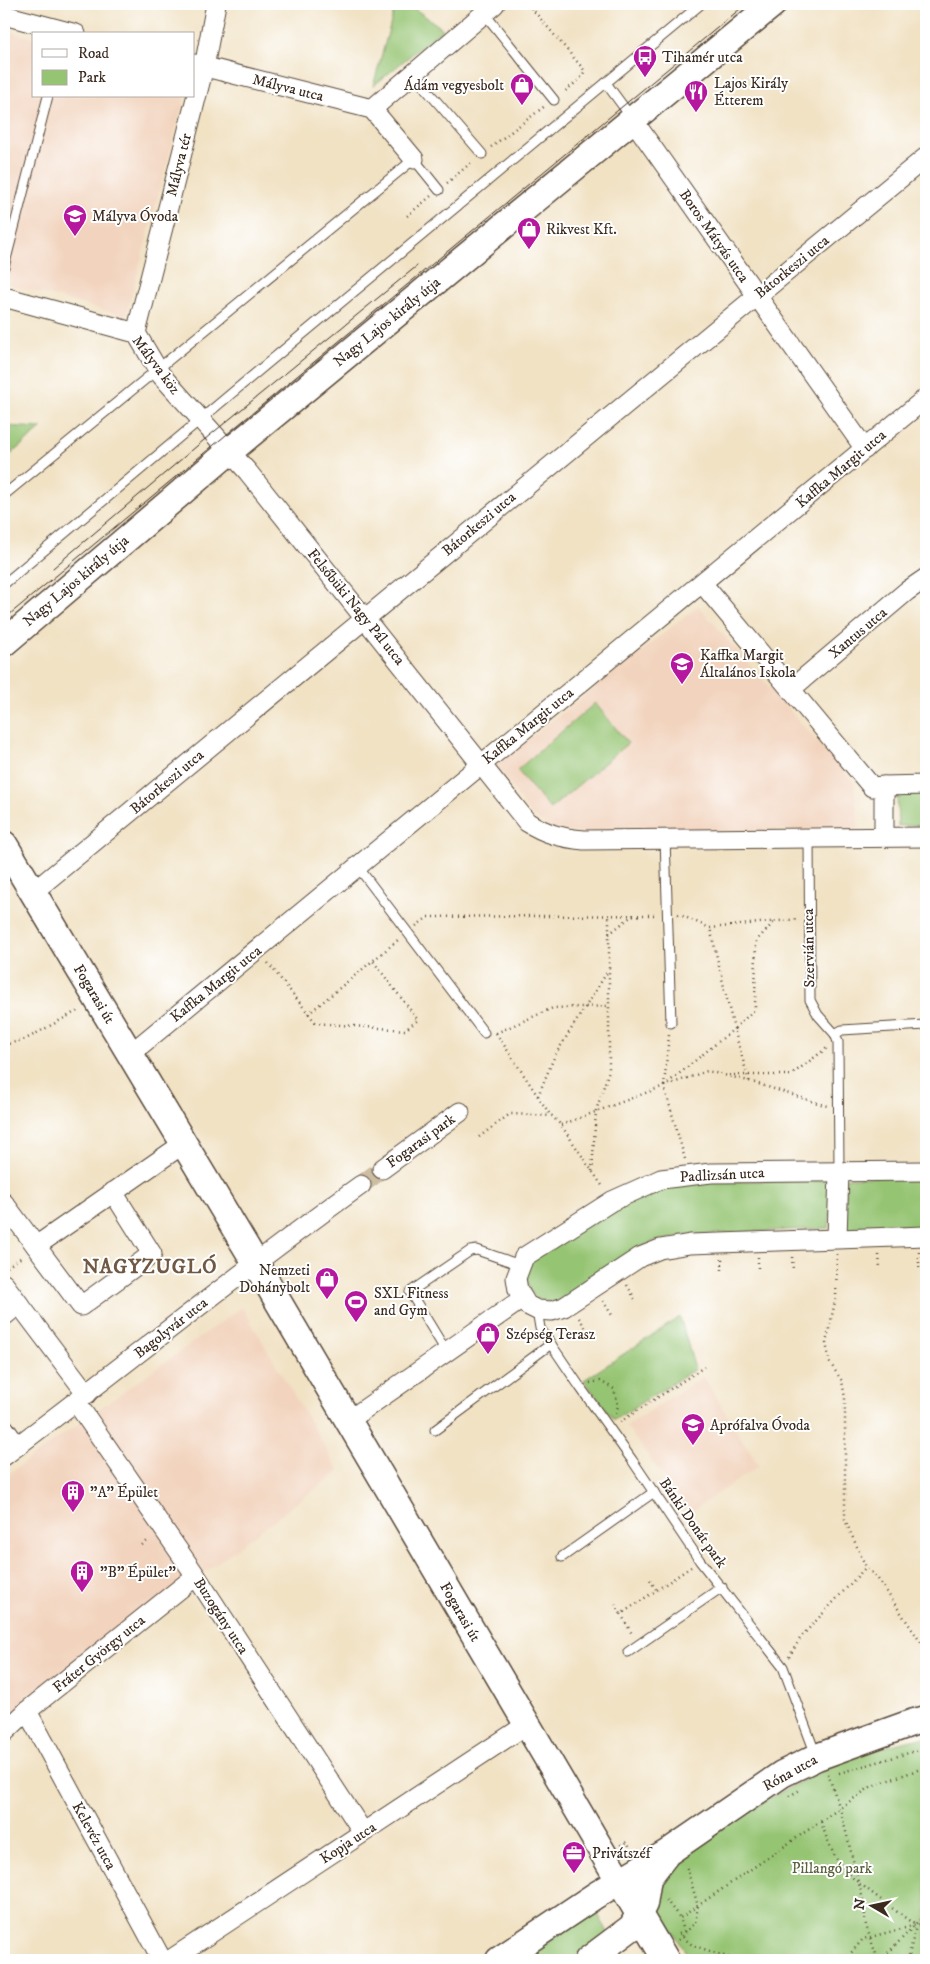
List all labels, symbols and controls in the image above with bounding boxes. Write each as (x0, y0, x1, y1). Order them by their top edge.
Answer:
legend (32, 32, 195, 98)
text: Road (78, 44, 110, 63)
bus stop icon: Tihamér utca (632, 44, 658, 78)
place label: Tihamér utca (662, 48, 743, 67)
text: Park (78, 68, 107, 87)
street label: Mályva utca (250, 70, 326, 106)
shop icon: Ádám vegyesbolt (509, 72, 535, 106)
place label: Lajos Király Étterem (714, 74, 789, 110)
place label: Ádám vegyesbolt (404, 75, 504, 95)
restaurant icon: Lajos Király Étterem (683, 79, 709, 113)
street label: Mályva tér (162, 131, 196, 199)
street label: Boros Mátyás utca (675, 186, 753, 287)
school or university icon: Mályva Óvoda (62, 203, 88, 237)
place label: Mályva Óvoda (92, 207, 179, 226)
shop icon: Rikvest Kft. (516, 216, 542, 250)
place label: Rikvest Kft. (546, 220, 617, 239)
street label: Bátorkeszi utca (751, 231, 834, 303)
street label: Nagy Lajos király útja (330, 273, 445, 371)
street label: Mályva köz (128, 332, 185, 399)
street label: Kaffka Margit utca (792, 425, 890, 512)
street label: Bátorkeszi utca (438, 487, 520, 560)
street label: Nagy Lajos király útja (19, 531, 133, 631)
street label: Felsőbüki Nagy Pál utca (303, 545, 409, 670)
street label: Xantus utca (825, 603, 891, 663)
place label: Kaffka Margit Általános Iskola (700, 646, 797, 682)
school or university icon: Kaffka Margit Általános Iskola (669, 651, 695, 685)
street label: Kaffka Margit utca (479, 683, 578, 769)
street label: Bátorkeszi utca (126, 745, 208, 818)
street label: Szervián utca (799, 908, 819, 988)
street label: Kaffka Margit utca (167, 941, 266, 1027)
street label: Fogarasi út (69, 961, 119, 1027)
street label: Fogarasi park (383, 1109, 460, 1172)
street label: Padlizsán utca (679, 1163, 765, 1187)
district label: NAGYZUGLÓ (83, 1254, 217, 1280)
place label: Nemzeti Dohánybolt (239, 1261, 310, 1297)
shop icon: Nemzeti Dohánybolt (314, 1266, 340, 1300)
place label: SXL Fitness and Gym (374, 1284, 449, 1320)
sports icon: SXL Fitness and Gym (343, 1289, 369, 1323)
street label: Bagolyvár utca (130, 1293, 212, 1363)
shop icon: Szépség Terasz (475, 1321, 501, 1355)
place label: Szépség Terasz (506, 1325, 596, 1344)
school or university icon: Aprófalva Óvoda (680, 1412, 706, 1446)
place label: Aprófalva Óvoda (710, 1416, 811, 1435)
street label: Bánki Donát park (655, 1474, 731, 1572)
building icon: "A" Épület (60, 1479, 86, 1513)
place label: "A" Épület (90, 1483, 158, 1502)
building icon: "B" Épület" (69, 1559, 95, 1593)
place label: "B" Épület" (100, 1563, 176, 1582)
street label: Buzogány utca (189, 1574, 253, 1658)
street label: Fogarasi út (435, 1579, 485, 1645)
street label: Fráter György utca (49, 1611, 149, 1697)
street label: Róna utca (759, 1750, 821, 1796)
street label: Kelevéz utca (68, 1799, 121, 1874)
street label: Kopja utca (316, 1817, 380, 1868)
office icon: Privátszéf (561, 1840, 587, 1874)
place label: Privátszéf (592, 1844, 653, 1863)
park label: Pillangó park (792, 1859, 873, 1878)
north arrow (848, 1882, 898, 1932)
text: N (850, 1897, 870, 1911)

